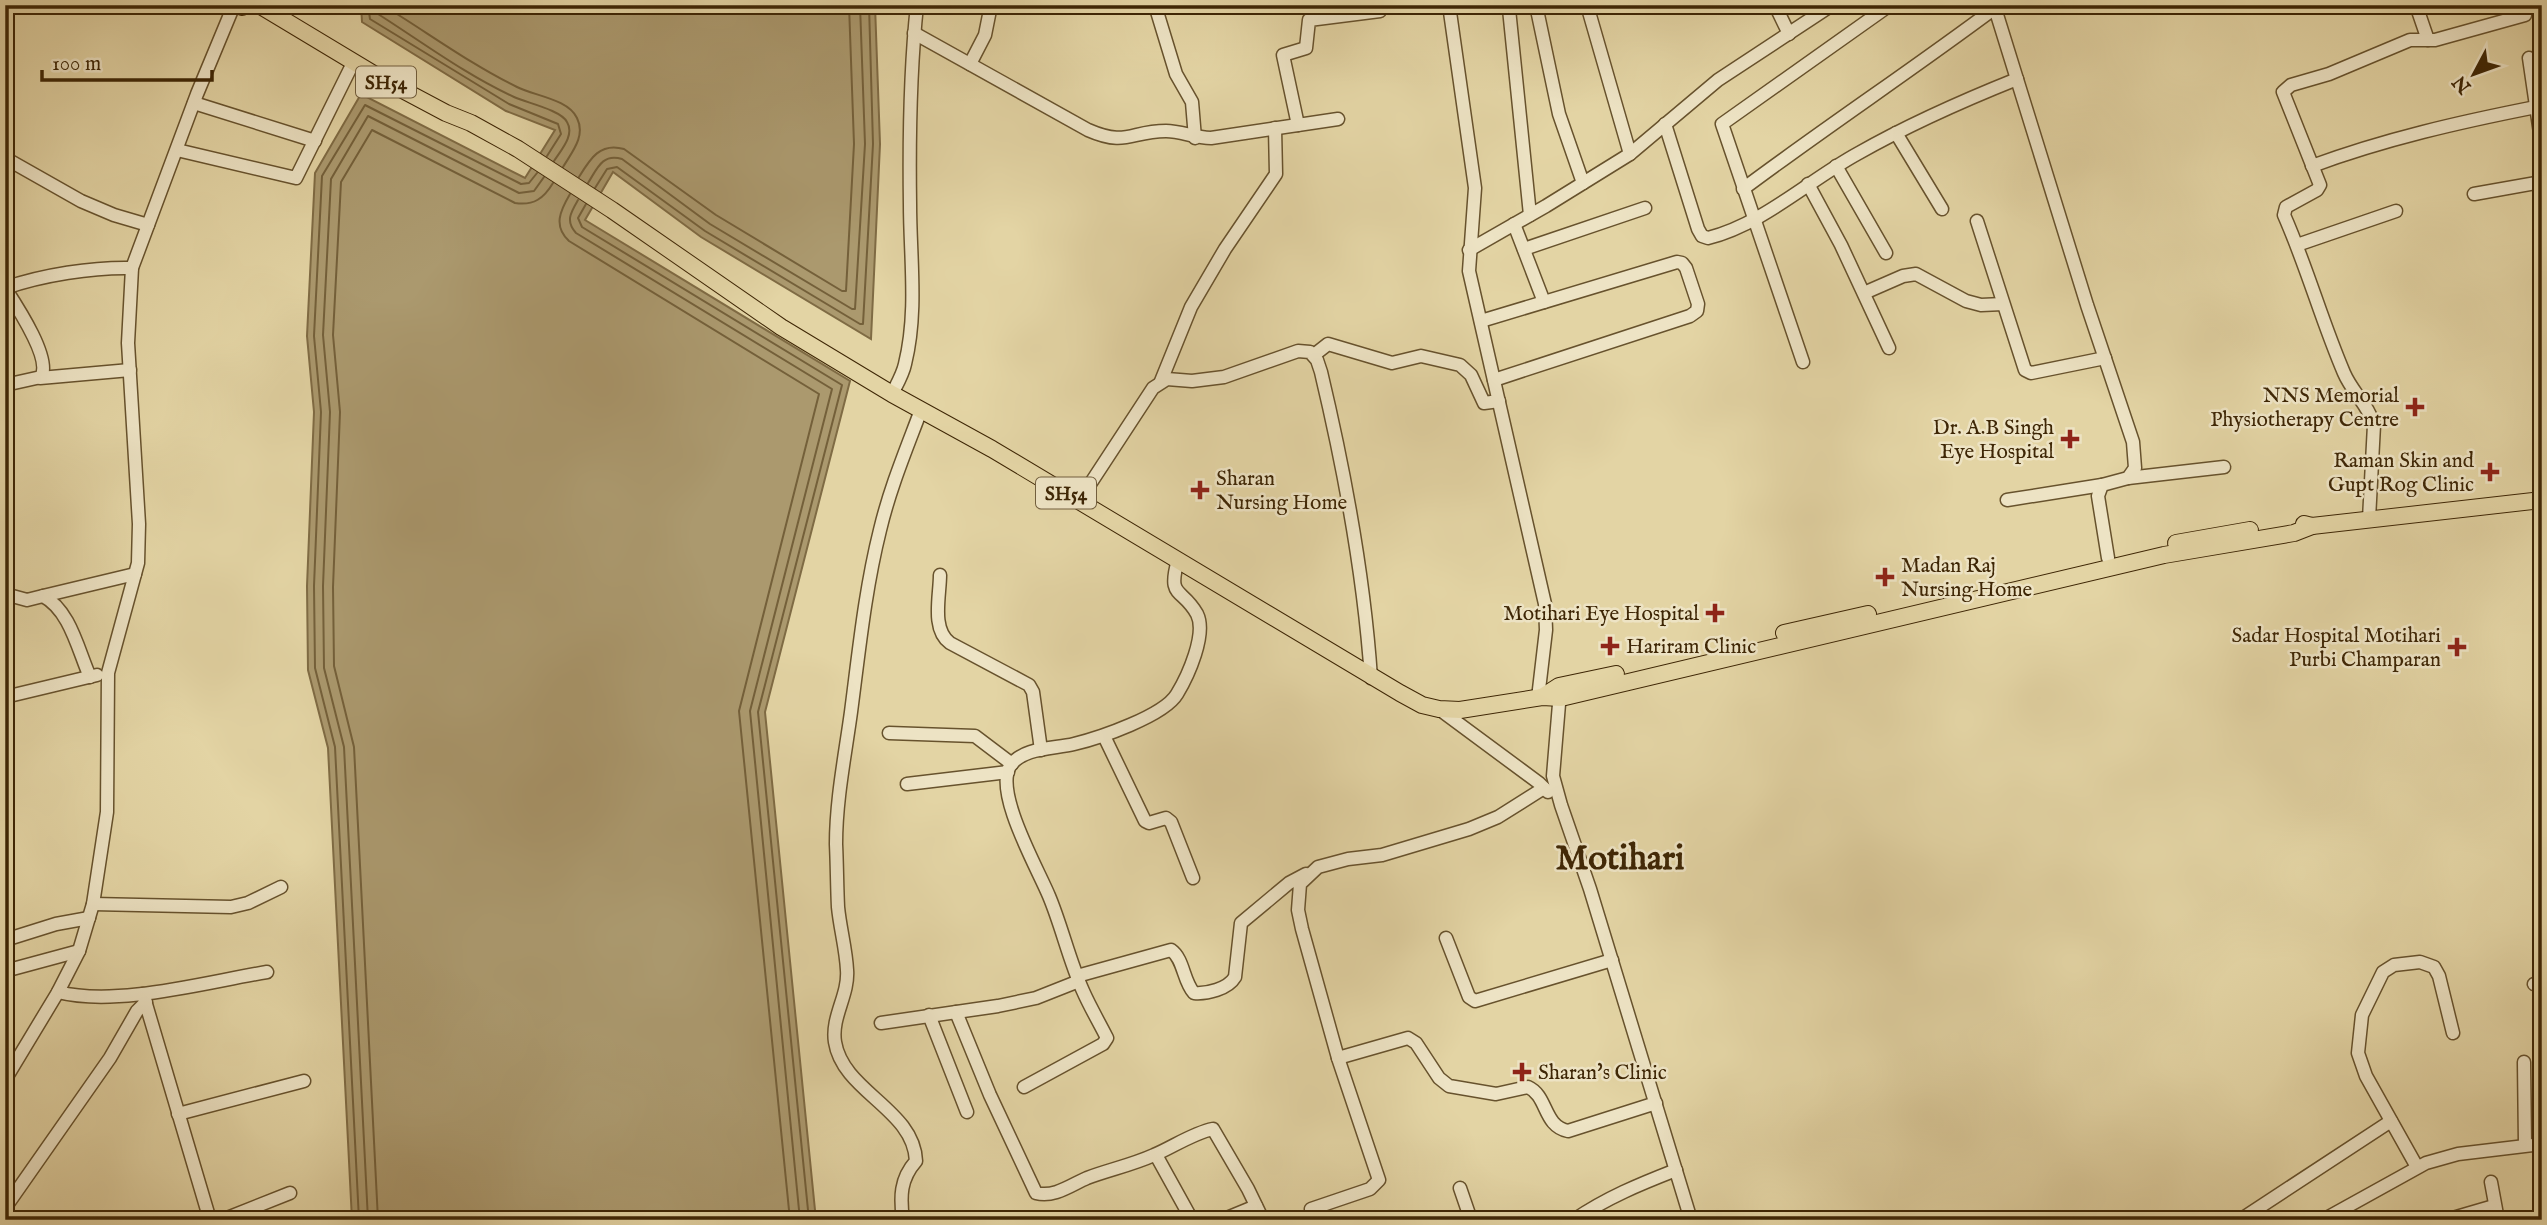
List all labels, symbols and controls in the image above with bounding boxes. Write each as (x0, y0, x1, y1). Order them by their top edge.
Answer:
scale bar (42, 38, 212, 82)
north arrow (2438, 38, 2508, 108)
text: 100 m (52, 51, 101, 78)
road number: SH54 (356, 66, 416, 97)
text: N (2448, 69, 2478, 99)
place label: NNS Memorial Physiotherapy Centre (2210, 383, 2399, 434)
marker: NNS Memorial Physiotherapy Centre (2405, 397, 2425, 417)
place label: Dr. A.B Singh Eye Hospital (1933, 415, 2054, 466)
marker: Dr. A.B Singh Eye Hospital (2060, 429, 2080, 449)
place label: Raman Skin and Gupt Rog Clinic (2328, 448, 2475, 499)
marker: Raman Skin and Gupt Rog Clinic (2480, 462, 2500, 482)
place label: Sharan Nursing Home (1216, 466, 1348, 517)
road number: SH54 (1036, 478, 1096, 508)
marker: Sharan Nursing Home (1190, 480, 1210, 500)
place label: Madan Raj Nursing Home (1901, 553, 2033, 604)
marker: Madan Raj Nursing Home (1875, 567, 1895, 587)
place label: Motihari Eye Hospital (1503, 601, 1699, 628)
marker: Motihari Eye Hospital (1705, 603, 1725, 623)
place label: Sadar Hospital Motihari Purbi Champaran (2231, 623, 2441, 674)
place label: Hariram Clinic (1626, 634, 1756, 661)
marker: Hariram Clinic (1600, 636, 1620, 656)
marker: Sadar Hospital Motihari Purbi Champaran (2447, 637, 2467, 657)
district label: Motihari (1556, 837, 1684, 882)
place label: Sharan's Clinic (1538, 1060, 1667, 1087)
marker: Sharan's Clinic (1512, 1062, 1532, 1082)

